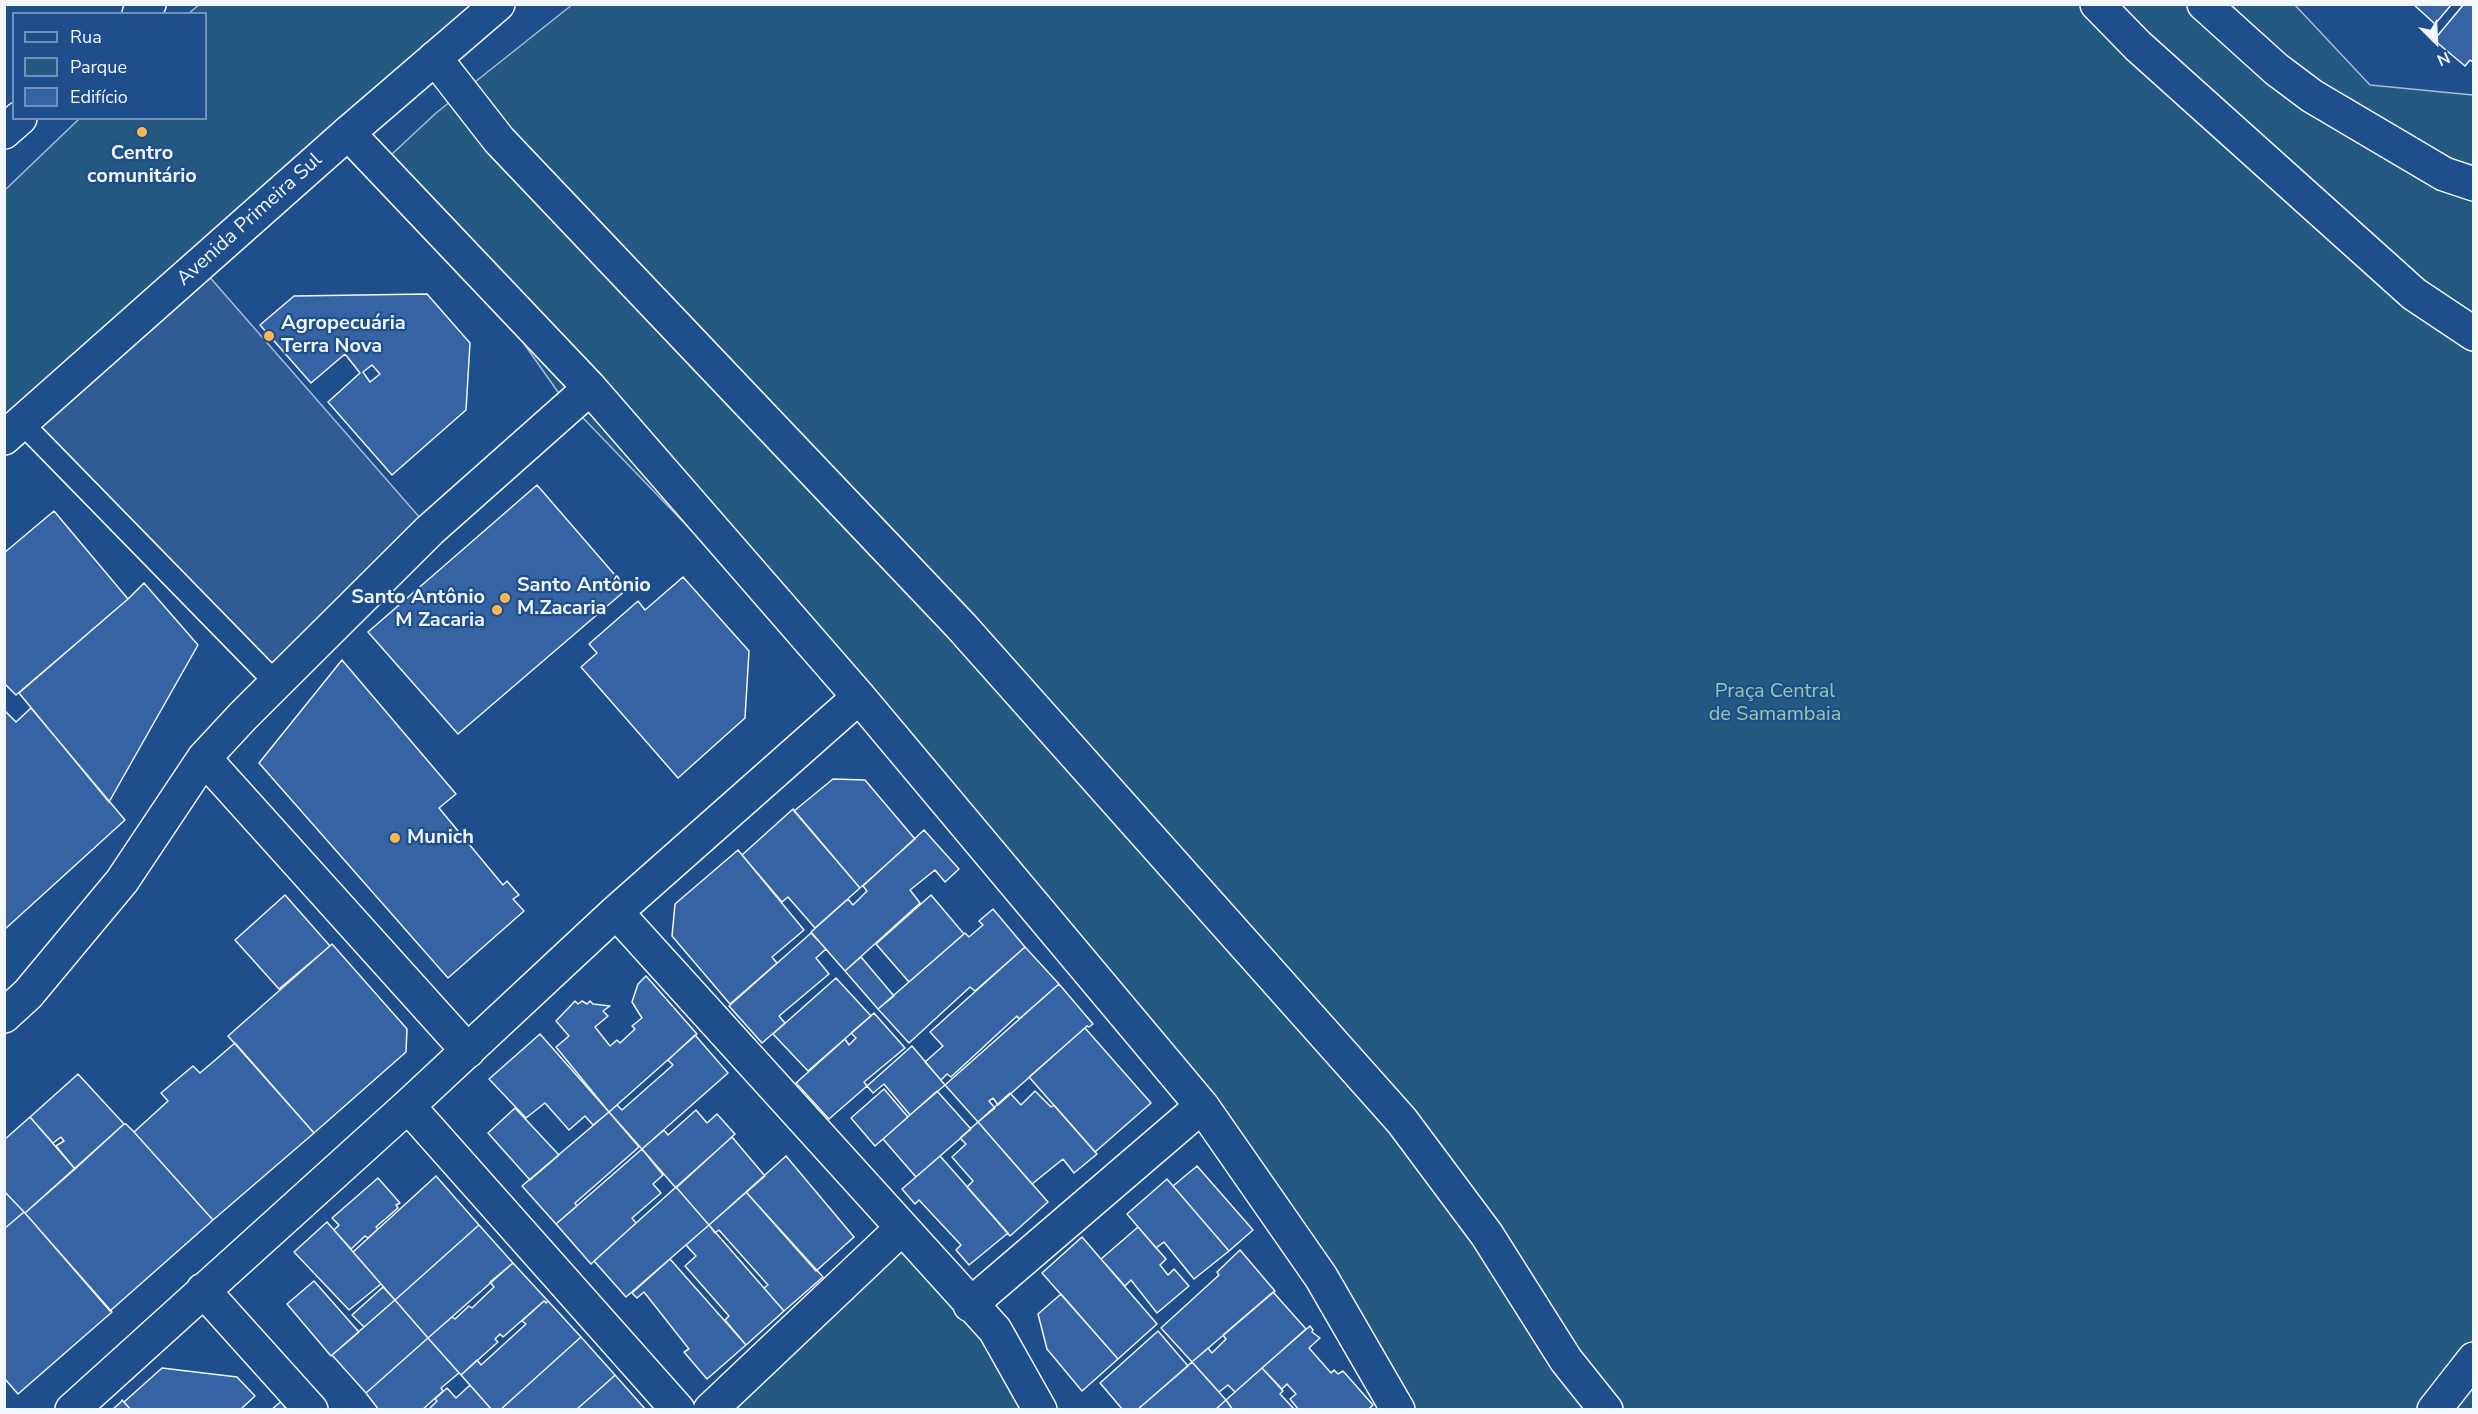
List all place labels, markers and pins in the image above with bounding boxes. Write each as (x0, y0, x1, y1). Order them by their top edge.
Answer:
marker: Centro comunitário (135, 125, 149, 139)
place label: Centro comunitário (87, 142, 197, 189)
place label: Agropecuária Terra Nova (281, 312, 406, 359)
marker: Agropecuária Terra Nova (262, 329, 276, 343)
place label: Santo Antônio M.Zacaria (517, 574, 651, 621)
place label: Santo Antônio M Zacaria (351, 586, 485, 633)
marker: Santo Antônio M.Zacaria (498, 591, 512, 605)
marker: Santo Antônio M Zacaria (490, 603, 504, 617)
place label: Munich (407, 826, 474, 850)
marker: Munich (388, 831, 402, 845)

